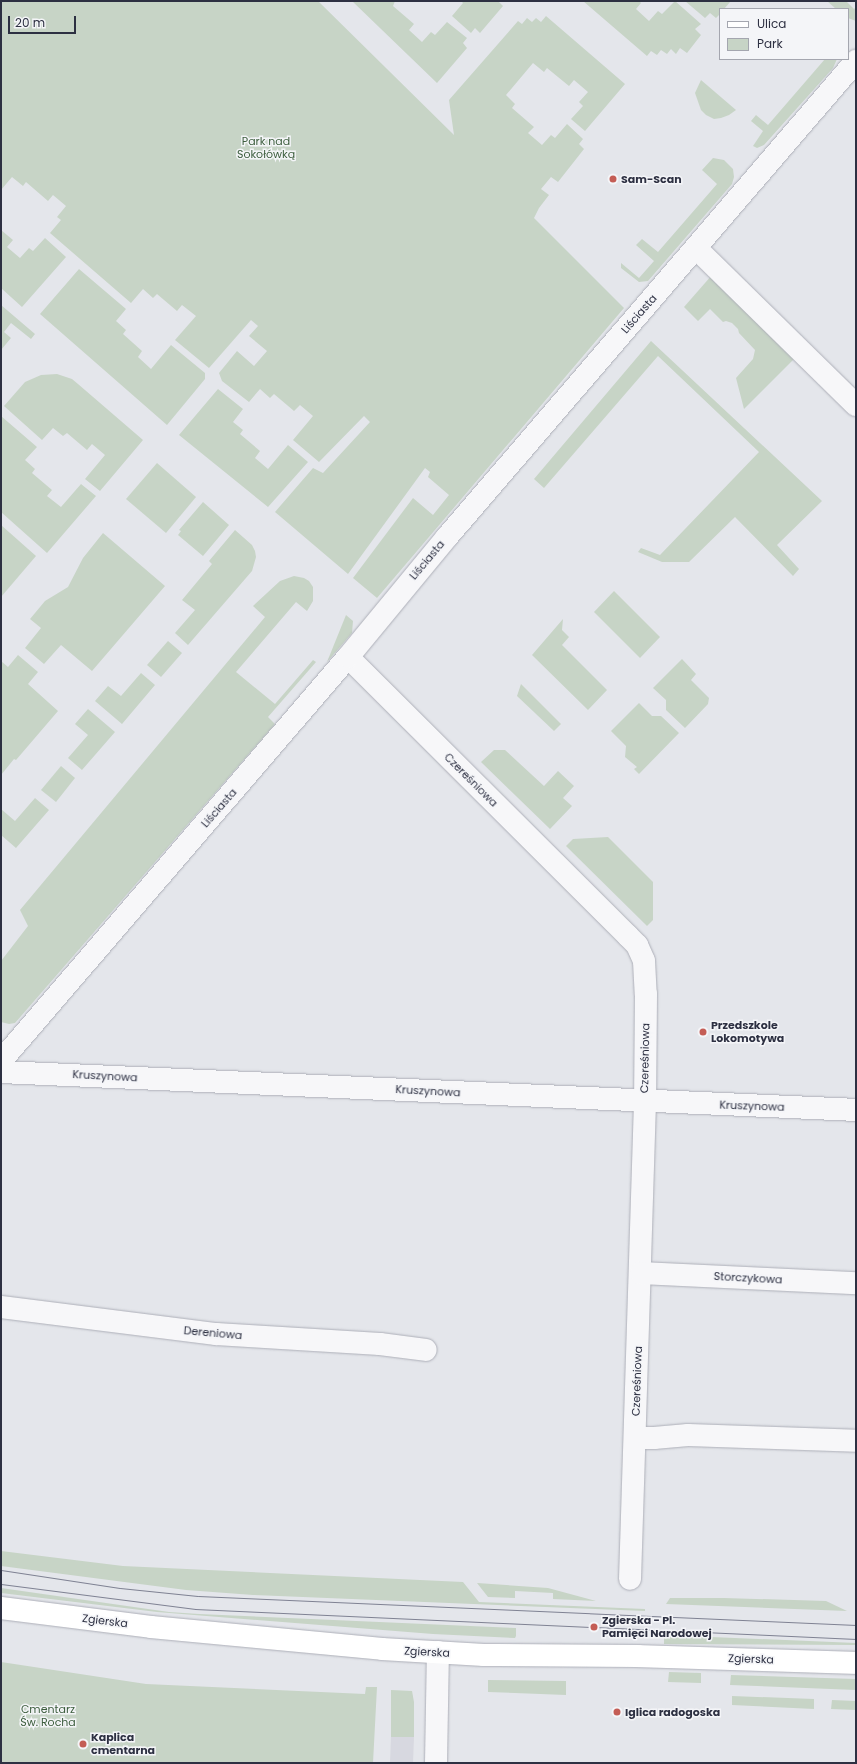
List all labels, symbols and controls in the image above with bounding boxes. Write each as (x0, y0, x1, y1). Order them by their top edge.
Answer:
scale bar (10, 8, 78, 34)
legend (719, 8, 849, 60)
text: 20 m (15, 14, 45, 31)
text: Ulica (757, 15, 786, 32)
text: Park (757, 35, 783, 52)
park label: Park nad Sokołówką (237, 135, 295, 161)
place label: Sam-Scan (621, 172, 682, 186)
marker: Sam-Scan (608, 174, 618, 184)
street label: Liściasta (619, 292, 659, 336)
street label: Liściasta (407, 538, 447, 582)
street label: Czereśniowa (442, 751, 500, 809)
street label: Liściasta (199, 786, 239, 830)
place label: Przedszkole Lokomotywa (711, 1019, 784, 1045)
street label: Czereśniowa (638, 1023, 652, 1093)
marker: Przedszkole Lokomotywa (698, 1027, 708, 1037)
street label: Kruszynowa (72, 1068, 138, 1084)
street label: Kruszynowa (395, 1083, 461, 1099)
street label: Kruszynowa (719, 1098, 785, 1114)
street label: Storczykowa (713, 1270, 783, 1286)
street label: Dereniowa (183, 1324, 243, 1342)
street label: Czereśniowa (629, 1346, 645, 1416)
street label: Zgierska (81, 1612, 129, 1630)
place label: Zgierska - Pl. Pamięci Narodowej (602, 1614, 712, 1640)
marker: Zgierska - Pl. Pamięci Narodowej (589, 1622, 599, 1632)
street label: Zgierska (404, 1644, 450, 1660)
street label: Zgierska (728, 1652, 774, 1666)
park label: Cmentarz Św. Rocha (20, 1703, 76, 1729)
place label: Iglica radogoska (625, 1705, 720, 1719)
marker: Iglica radogoska (612, 1707, 622, 1717)
place label: Kaplica cmentarna (91, 1731, 155, 1757)
marker: Kaplica cmentarna (78, 1739, 88, 1749)

